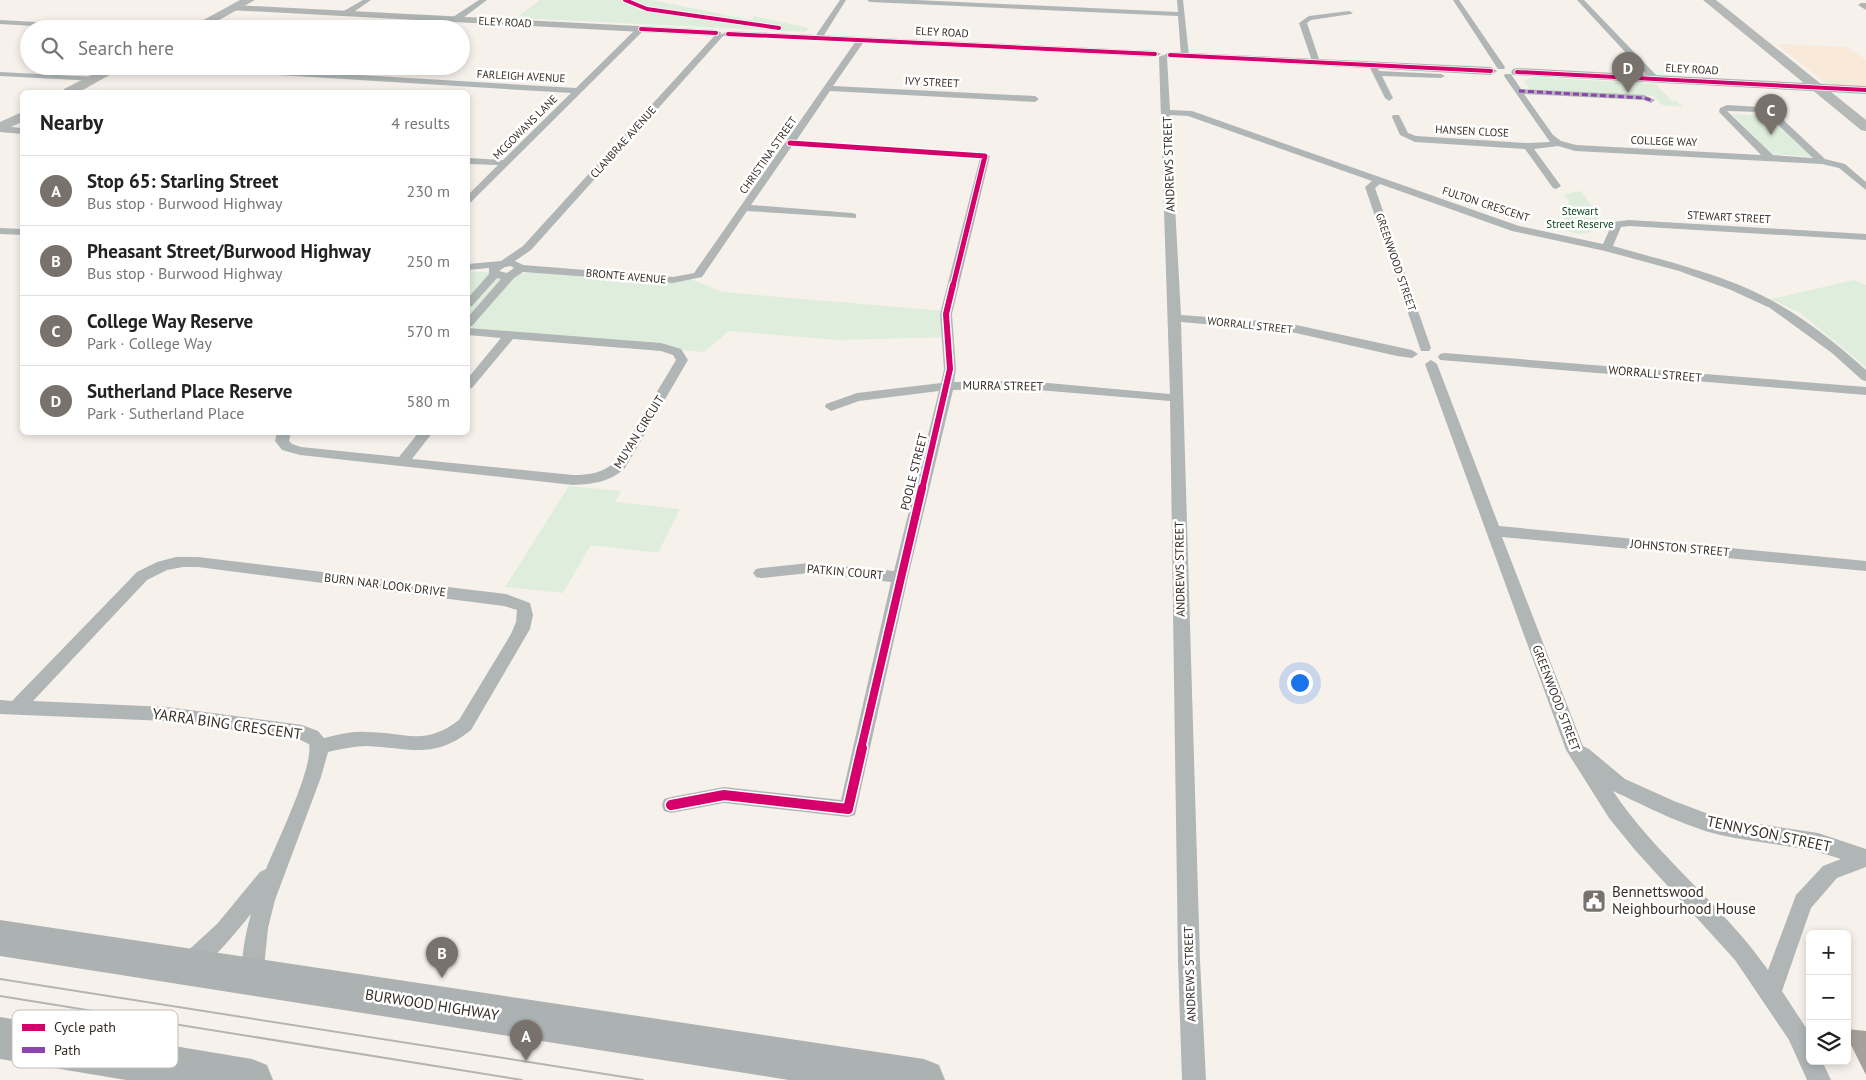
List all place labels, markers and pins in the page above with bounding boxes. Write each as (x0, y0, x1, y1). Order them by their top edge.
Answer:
pin: D (1612, 52, 1644, 93)
pin: C (1755, 94, 1787, 135)
place label: Bennettswood Neighbourhood House (1612, 882, 1756, 918)
public building icon: Bennettswood Neighbourhood House (1581, 888, 1607, 914)
pin: B (426, 937, 458, 978)
pin: A (510, 1020, 542, 1061)

